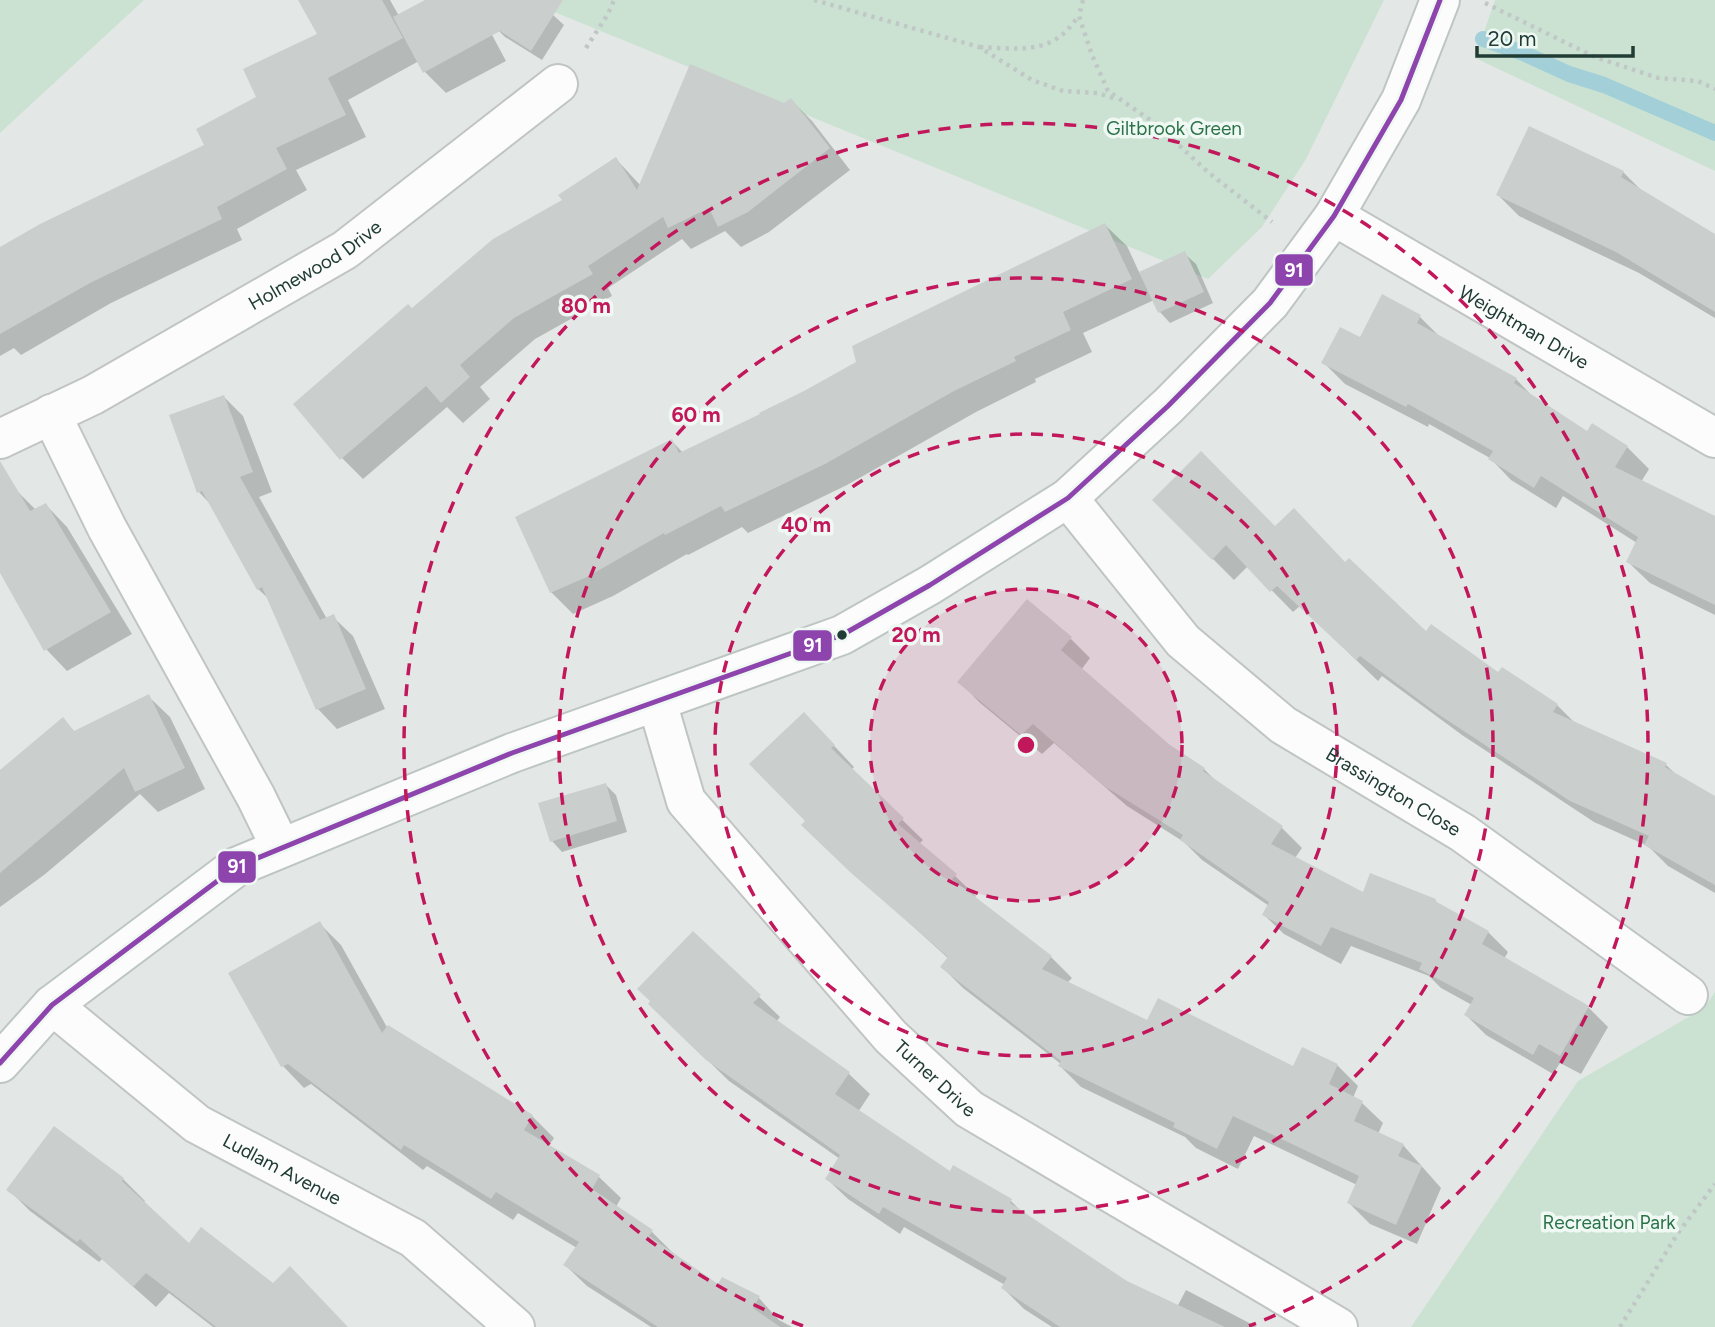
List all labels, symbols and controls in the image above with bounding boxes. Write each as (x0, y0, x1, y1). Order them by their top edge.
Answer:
scale bar (1477, 14, 1633, 58)
text: 20 m (1488, 26, 1536, 51)
park label: Giltbrook Green (1106, 117, 1242, 140)
street label: Holmewood Drive (244, 215, 386, 315)
line badge: 91 (1274, 253, 1314, 287)
text: 91 (1284, 259, 1304, 282)
street label: Weightman Drive (1455, 280, 1593, 374)
text: 80 m (561, 293, 611, 318)
text: 60 m (671, 402, 721, 427)
text: 40 m (781, 512, 831, 537)
text: 20 m (891, 622, 941, 647)
unlabelled marker (835, 628, 849, 642)
line badge: 91 (792, 629, 833, 662)
text: 91 (803, 634, 823, 657)
centre of rings (1014, 733, 1038, 757)
street label: Brassington Close (1322, 742, 1465, 841)
line badge: 91 (217, 850, 257, 884)
text: 91 (227, 855, 247, 878)
street label: Turner Drive (889, 1035, 979, 1122)
street label: Ludlam Avenue (219, 1129, 345, 1210)
park label: Recreation Park (1542, 1211, 1676, 1234)

